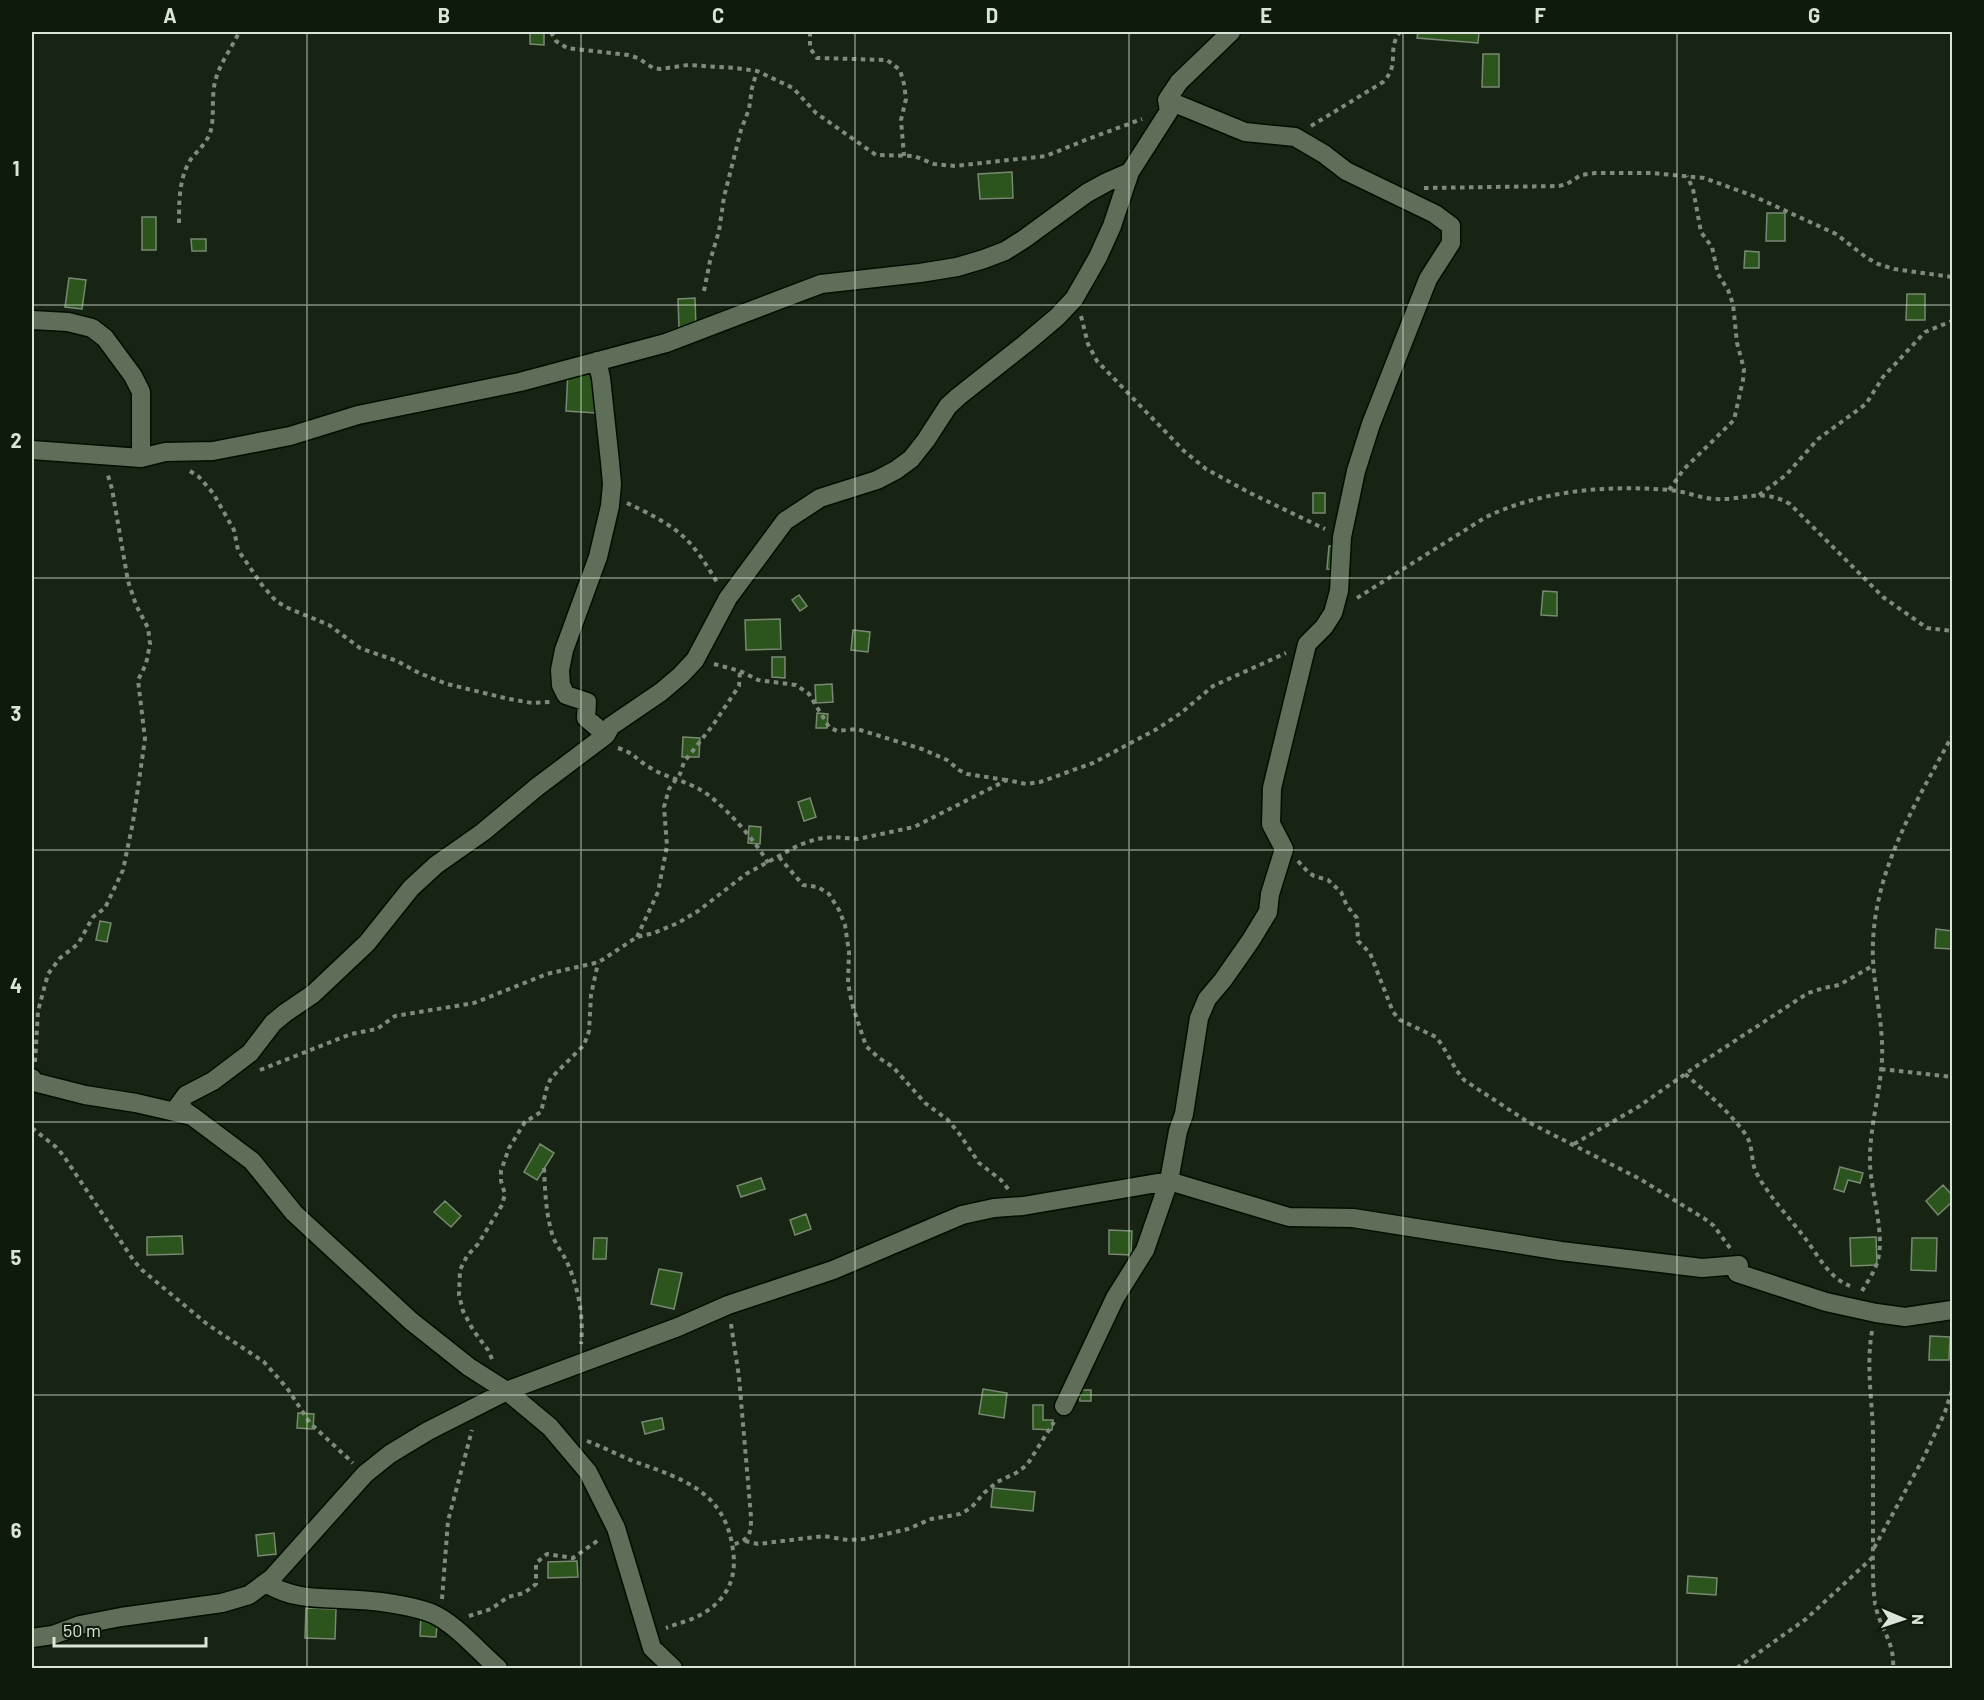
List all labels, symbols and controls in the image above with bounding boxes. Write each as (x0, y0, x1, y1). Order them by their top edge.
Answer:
text: A (163, 3, 177, 27)
text: B (438, 3, 450, 27)
text: C (712, 3, 724, 27)
text: D (986, 3, 998, 27)
text: E (1260, 3, 1272, 27)
text: F (1534, 3, 1546, 27)
text: G (1808, 3, 1820, 27)
text: 1 (12, 156, 20, 180)
text: 2 (10, 428, 22, 452)
text: 3 (11, 701, 21, 725)
text: 4 (10, 973, 22, 997)
text: 5 (11, 1245, 22, 1269)
text: 6 (11, 1518, 22, 1542)
north arrow (1873, 1589, 1933, 1649)
scale bar (54, 1610, 206, 1648)
text: N (1909, 1614, 1928, 1625)
text: 50 m (63, 1619, 101, 1641)

